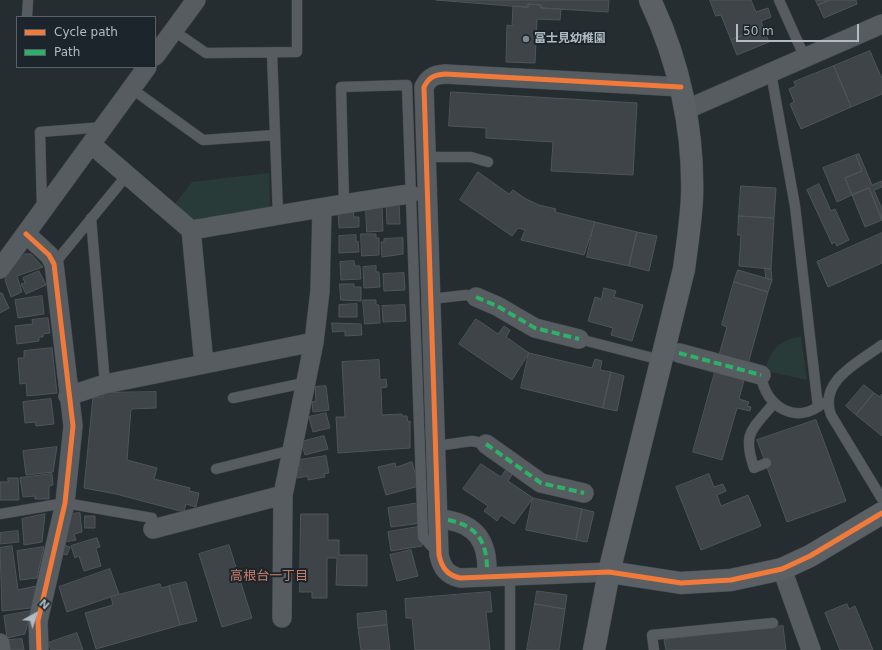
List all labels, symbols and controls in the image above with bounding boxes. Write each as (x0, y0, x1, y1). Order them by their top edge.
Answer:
legend (16, 16, 156, 68)
scale bar (738, 16, 861, 42)
text: 50 m (743, 24, 774, 38)
text: Cycle path (54, 25, 118, 39)
place label: 冨士見幼稚園 (534, 32, 606, 46)
marker: 冨士見幼稚園 (521, 34, 531, 44)
text: Path (54, 45, 80, 59)
district label: 高根台一丁目 (230, 569, 308, 585)
north arrow (16, 594, 56, 634)
text: N (36, 596, 52, 612)

